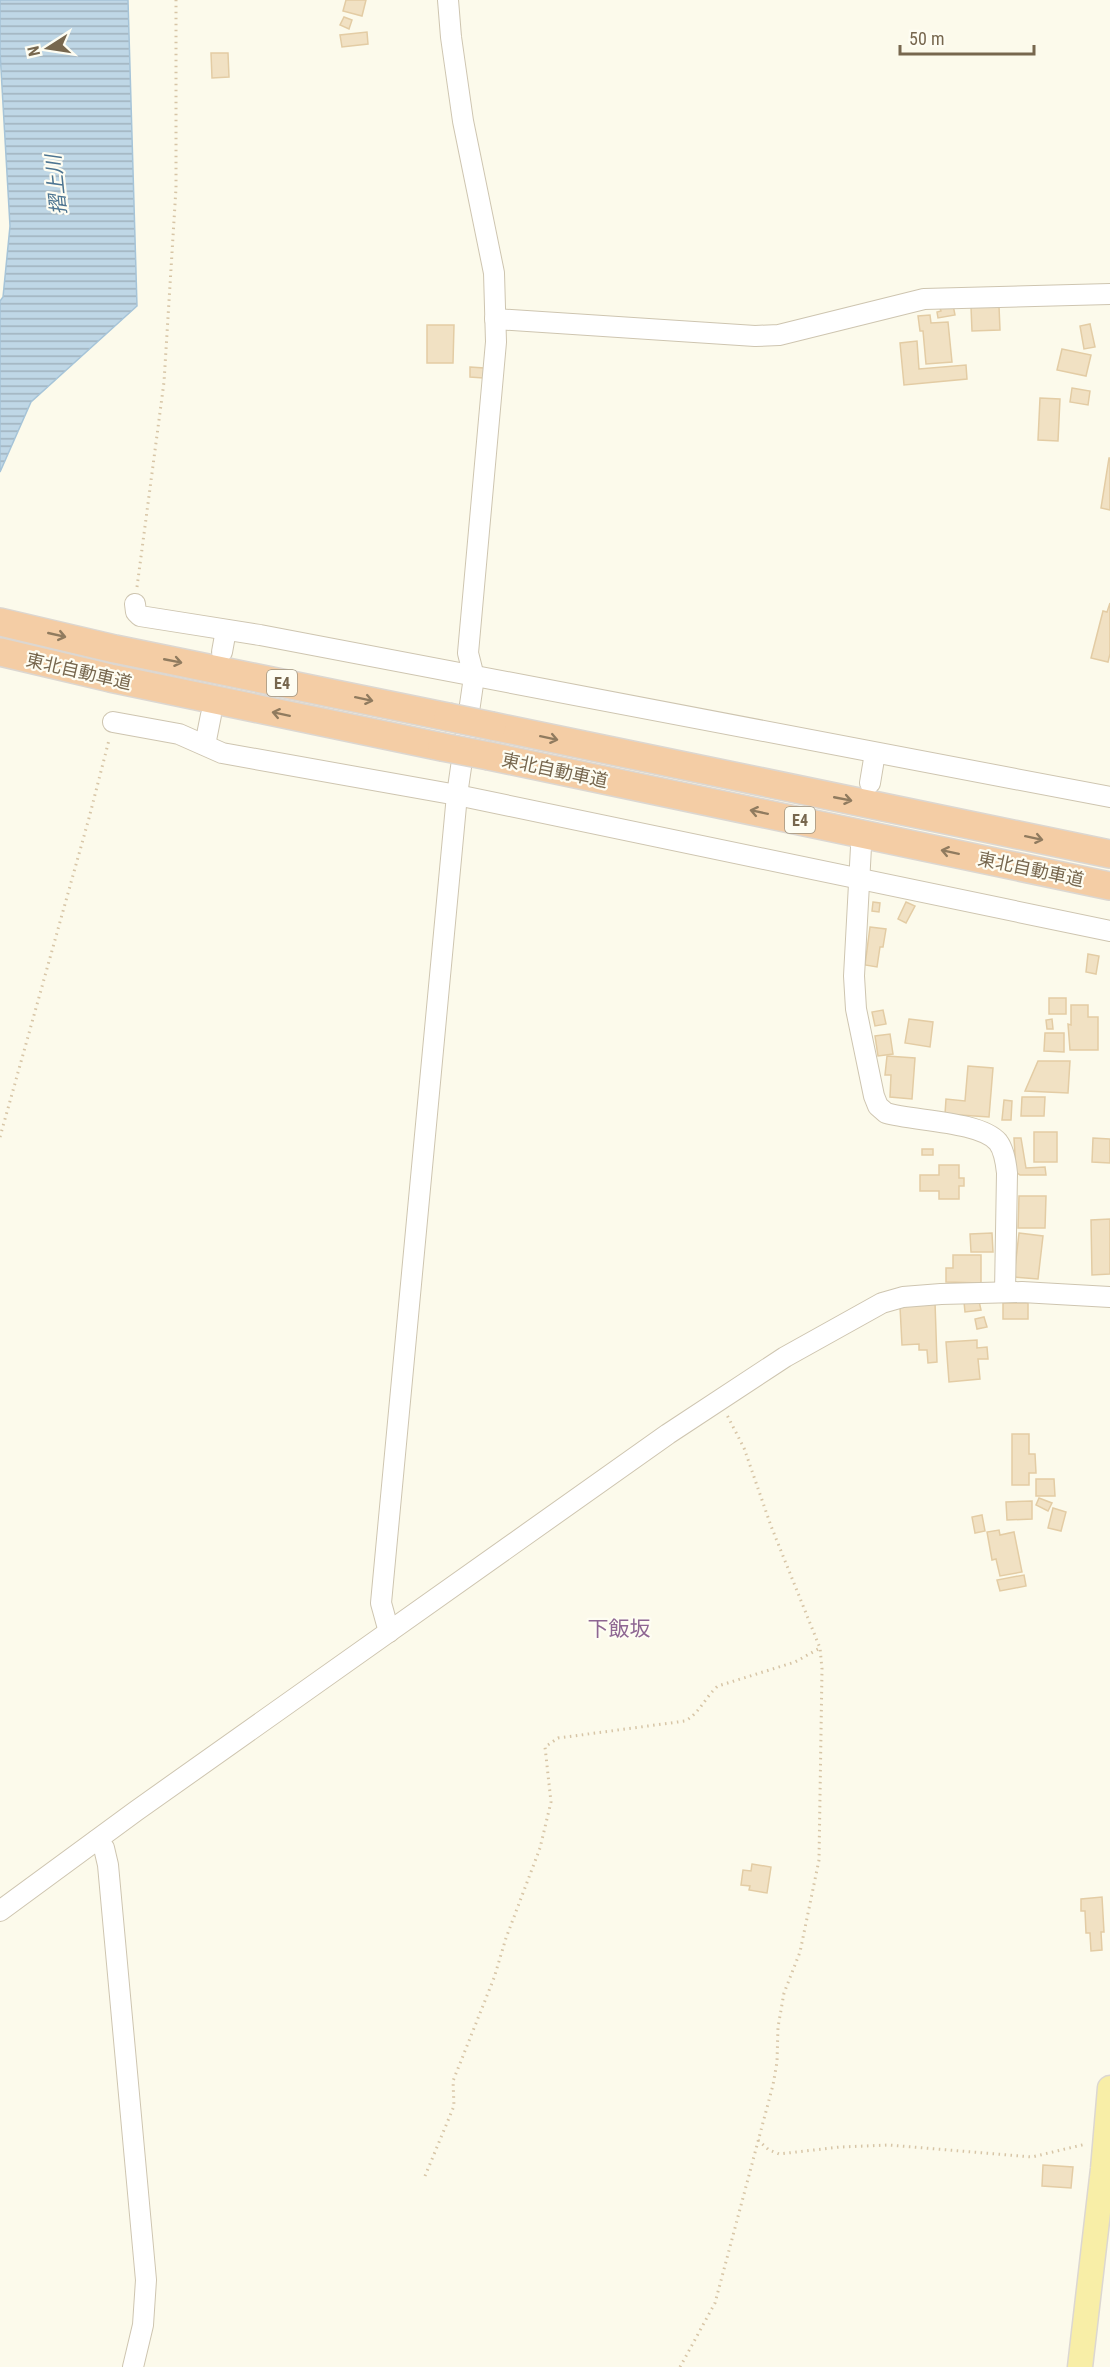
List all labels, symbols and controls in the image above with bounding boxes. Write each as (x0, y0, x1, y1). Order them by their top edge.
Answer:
north arrow (18, 18, 78, 78)
scale bar (900, 18, 1034, 56)
text: 50 m (909, 28, 944, 49)
text: N (24, 44, 44, 58)
water label: 摺上川 (41, 152, 71, 216)
one-way arrow (47, 630, 66, 642)
street label: 東北自動車道 (24, 649, 134, 693)
one-way arrow (163, 655, 182, 667)
road number: E4 (267, 670, 297, 696)
one-way arrow (354, 694, 373, 706)
one-way arrow (272, 708, 292, 719)
one-way arrow (539, 733, 558, 744)
street label: 東北自動車道 (500, 749, 610, 791)
one-way arrow (832, 794, 852, 805)
one-way arrow (750, 806, 769, 817)
road number: E4 (785, 807, 815, 833)
one-way arrow (1023, 833, 1043, 844)
one-way arrow (941, 846, 960, 857)
street label: 東北自動車道 (976, 848, 1086, 890)
district label: 下飯坂 (588, 1617, 651, 1641)

